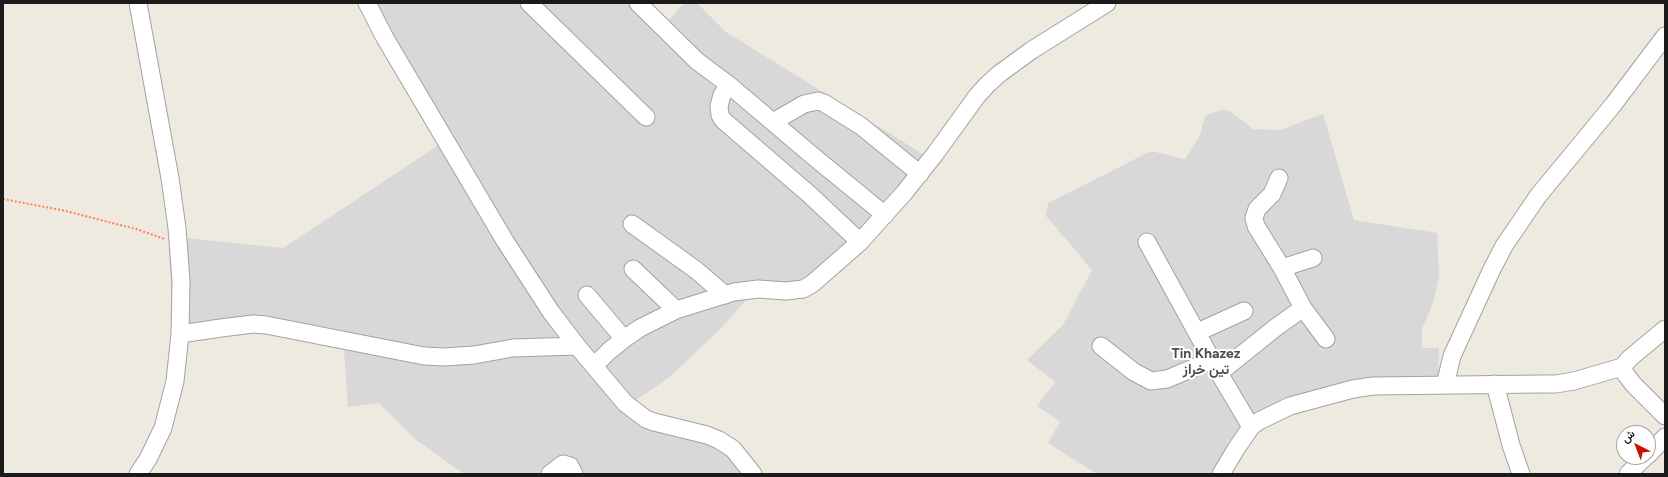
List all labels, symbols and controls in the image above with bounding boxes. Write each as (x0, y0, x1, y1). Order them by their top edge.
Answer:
district label: Tin Khazez تين خراز (1171, 346, 1241, 378)
north arrow (1616, 425, 1656, 465)
text: ش (1619, 427, 1638, 446)

